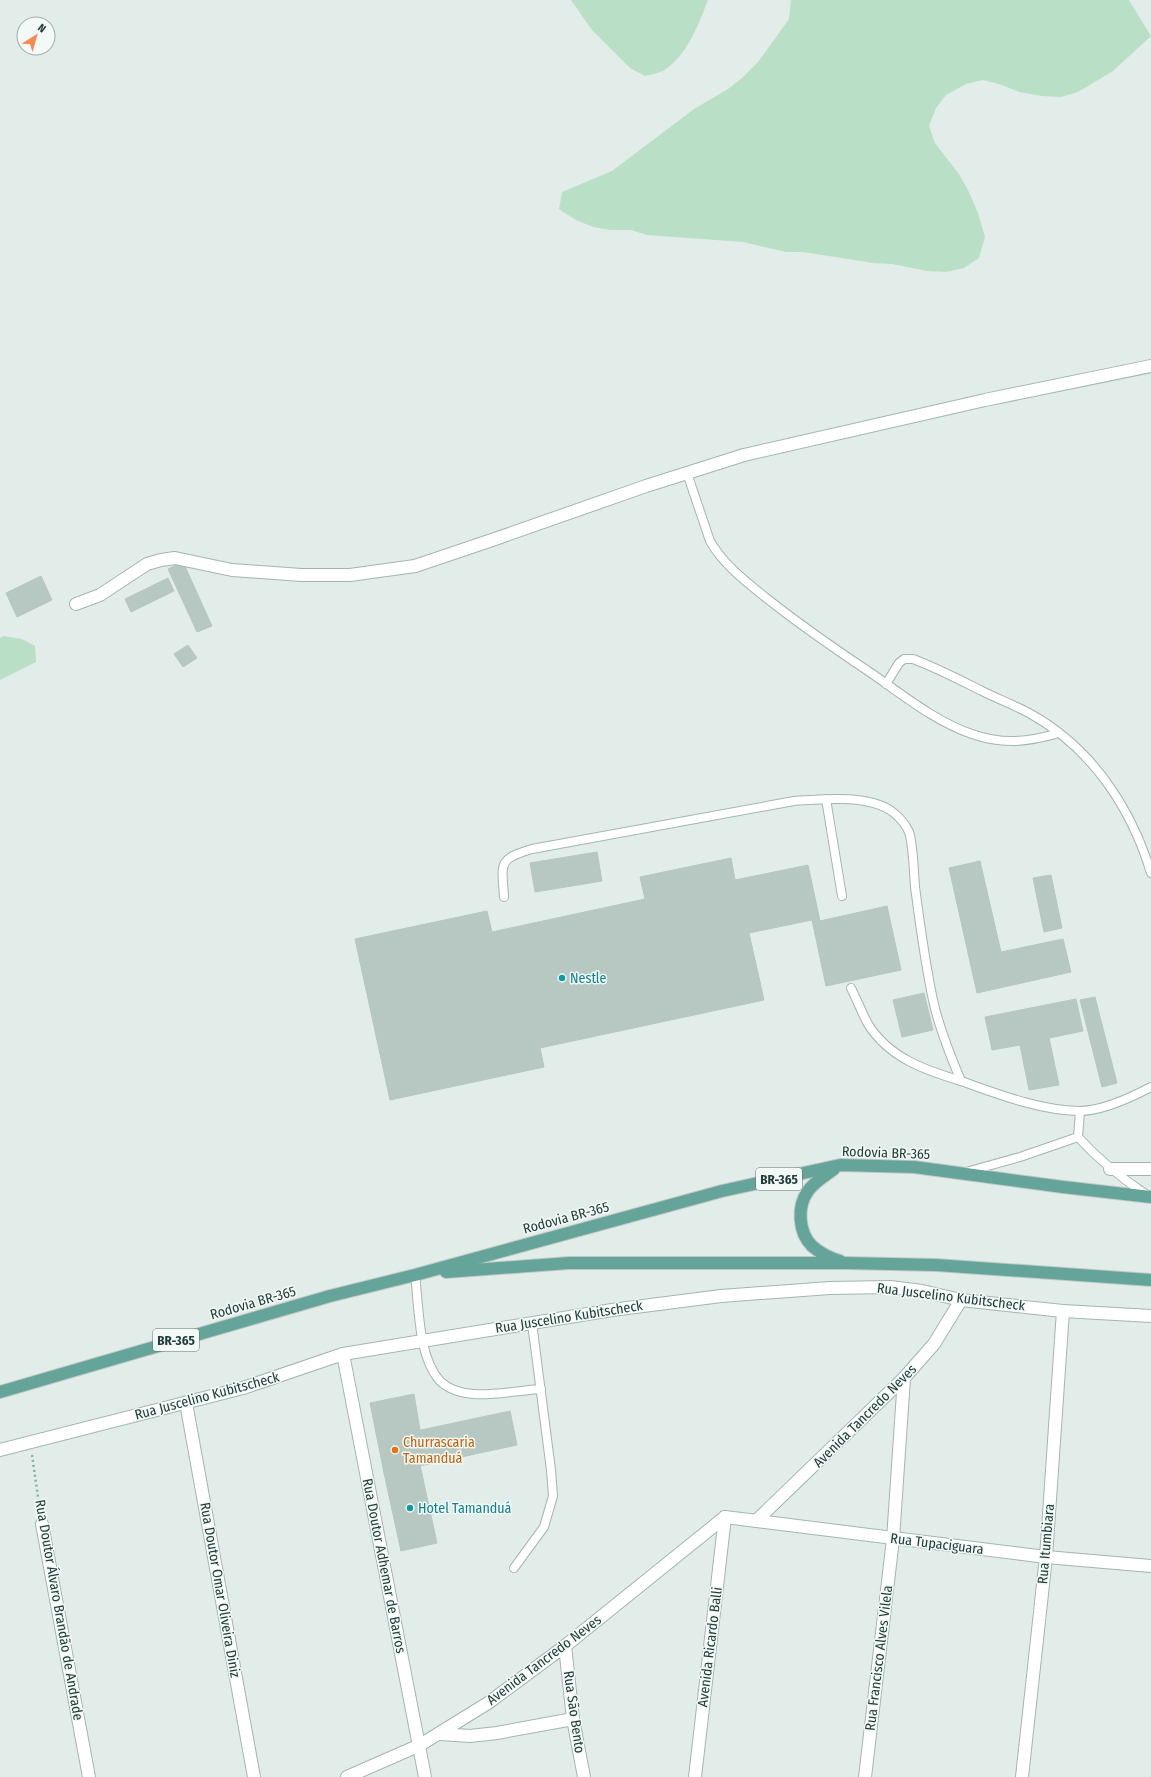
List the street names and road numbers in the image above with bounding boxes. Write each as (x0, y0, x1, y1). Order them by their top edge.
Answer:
street label: Rodovia BR-365 (842, 1143, 930, 1163)
road number: BR-365 (756, 1168, 802, 1190)
street label: Rodovia BR-365 (521, 1198, 611, 1238)
street label: Rua Juscelino Kubitscheck (876, 1279, 1026, 1315)
street label: Rodovia BR-365 (208, 1283, 298, 1323)
street label: Rua Juscelino Kubitscheck (494, 1297, 644, 1337)
road number: BR-365 (153, 1329, 199, 1351)
street label: Avenida Tancredo Neves (810, 1361, 920, 1471)
street label: Rua Juscelino Kubitscheck (133, 1368, 282, 1424)
street label: Rua Doutor Adhemar de Barros (359, 1477, 409, 1655)
street label: Rua Doutor Álvaro Brandão de Andrade (31, 1498, 88, 1722)
street label: Rua Doutor Omar Oliveira Diniz (196, 1501, 244, 1679)
street label: Rua Itumbiara (1034, 1503, 1058, 1585)
street label: Rua Tupaciguara (889, 1530, 985, 1558)
street label: Rua Francisco Alves Vilela (862, 1584, 896, 1732)
street label: Avenida Ricardo Balli (694, 1586, 726, 1708)
street label: Avenida Tancredo Neves (483, 1611, 605, 1709)
street label: Rua São Bento (560, 1670, 588, 1754)

